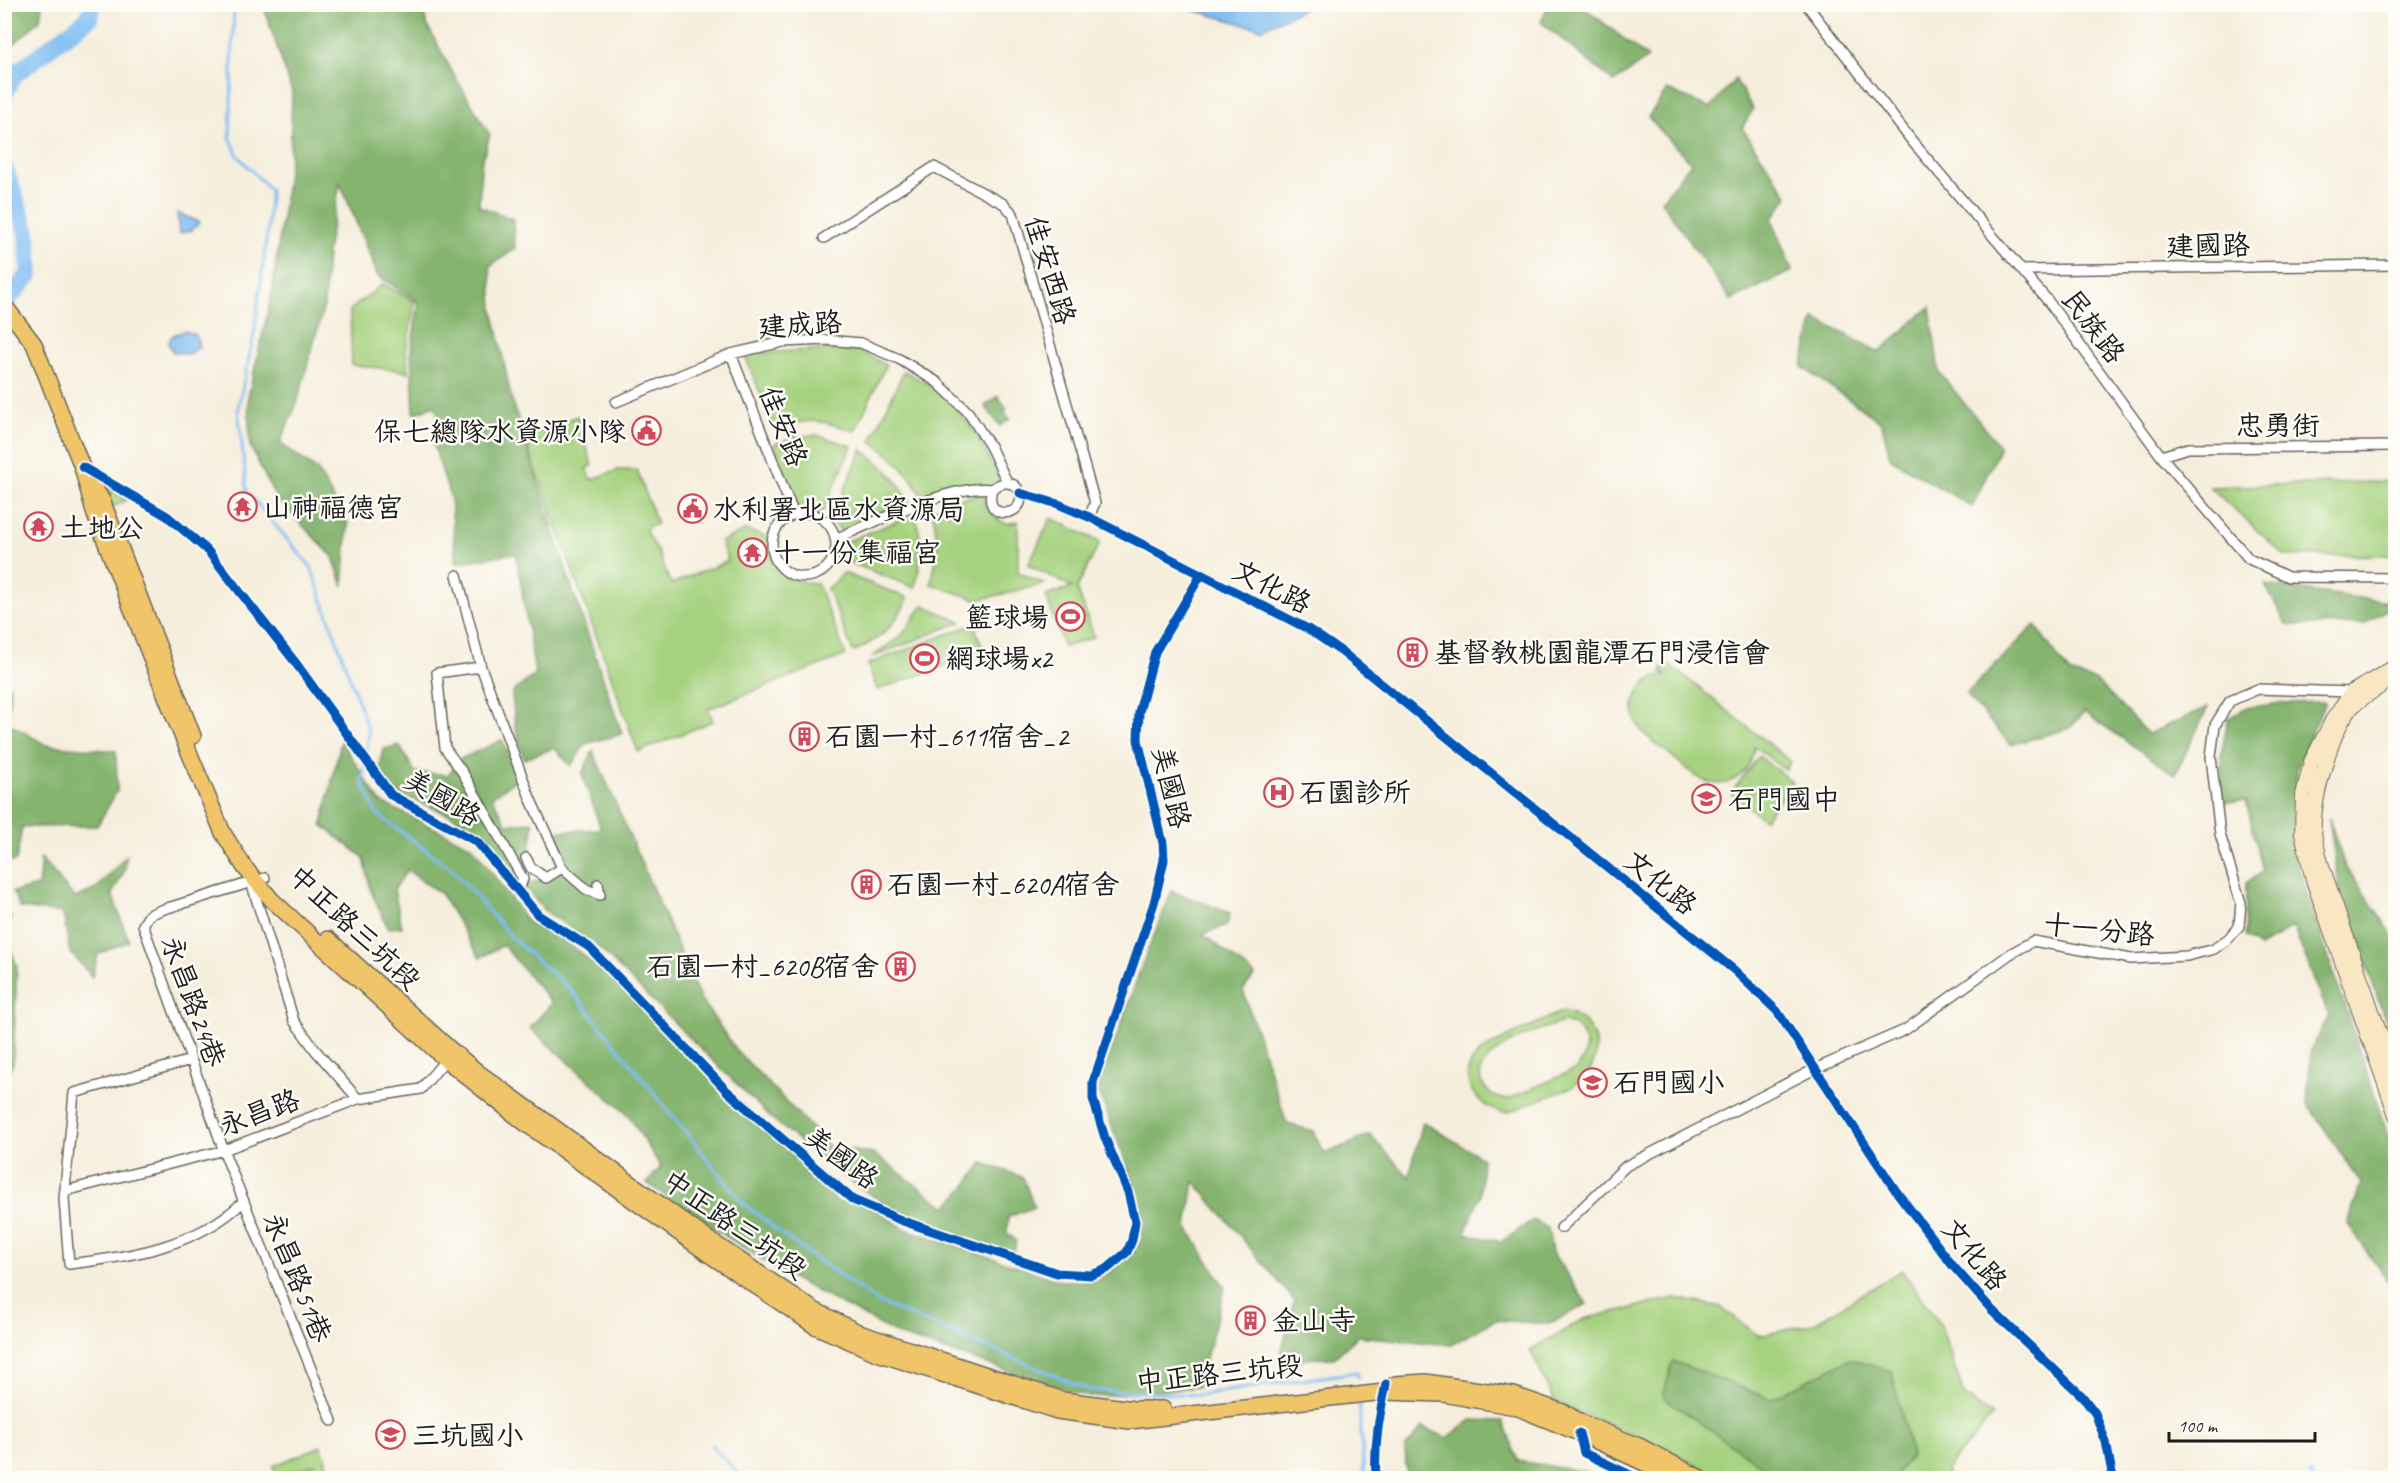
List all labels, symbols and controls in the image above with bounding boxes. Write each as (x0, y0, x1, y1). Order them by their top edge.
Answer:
street label: 佳安西路 (1017, 211, 1084, 329)
street label: 建國路 (2166, 227, 2250, 264)
street label: 民族路 (2054, 282, 2133, 370)
street label: 建成路 (757, 304, 843, 345)
street label: 佳安路 (752, 381, 815, 472)
street label: 忠勇街 (2236, 408, 2320, 443)
place label: 保七總隊水資源小隊 (374, 414, 626, 449)
public building icon: 保七總隊水資源小隊 (631, 415, 663, 447)
place label: 山神福德宮 (263, 490, 403, 525)
temple icon: 山神福德宮 (226, 491, 258, 523)
place label: 水利署北區水資源局 (713, 492, 965, 527)
public building icon: 水利署北區水資源局 (676, 493, 708, 525)
place label: 土地公 (60, 510, 144, 545)
temple icon: 土地公 (23, 511, 55, 543)
place label: 十一份集福宮 (773, 535, 941, 570)
temple icon: 十一份集福宮 (736, 536, 768, 568)
street label: 文化路 (1226, 552, 1317, 621)
place label: 籃球場 (965, 600, 1049, 635)
sports icon: 籃球場 (1054, 601, 1086, 633)
place label: 基督教桃園龍潭石門浸信會 (1434, 635, 1770, 670)
building icon: 基督教桃園龍潭石門浸信會 (1397, 636, 1429, 668)
place label: 網球場x2 (946, 641, 1055, 676)
sports icon: 網球場x2 (909, 642, 941, 674)
place label: 石園一村_611宿舍_2 (825, 719, 1071, 754)
building icon: 石園一村_611宿舍_2 (788, 720, 820, 752)
street label: 美國路 (1145, 742, 1198, 832)
street label: 美國路 (398, 761, 488, 834)
place label: 石園診所 (1299, 775, 1411, 810)
hospital icon: 石園診所 (1262, 776, 1294, 808)
place label: 石門國中 (1728, 782, 1840, 817)
school or university icon: 石門國中 (1691, 783, 1723, 815)
street label: 文化路 (1617, 842, 1704, 922)
street label: 中正路三坑段 (281, 857, 428, 997)
place label: 石園一村_620A宿舍 (887, 867, 1119, 902)
building icon: 石園一村_620A宿舍 (850, 868, 882, 900)
street label: 十一分路 (2041, 906, 2156, 953)
street label: 永昌路24巷 (154, 931, 234, 1073)
place label: 石園一村_620B宿舍 (646, 949, 879, 984)
building icon: 石園一村_620B宿舍 (884, 950, 916, 982)
place label: 石門國小 (1613, 1065, 1725, 1100)
school or university icon: 石門國小 (1576, 1066, 1608, 1098)
street label: 永昌路 (214, 1082, 305, 1143)
street label: 美國路 (798, 1118, 886, 1197)
street label: 中正路三坑段 (656, 1162, 814, 1287)
street label: 永昌路51巷 (256, 1207, 340, 1348)
street label: 文化路 (1934, 1211, 2015, 1298)
place label: 金山寺 (1272, 1303, 1356, 1338)
building icon: 金山寺 (1235, 1304, 1267, 1336)
street label: 中正路三坑段 (1134, 1347, 1304, 1400)
scale bar (2169, 1405, 2314, 1443)
text: 100 m (2178, 1415, 2219, 1437)
place label: 三坑國小 (412, 1418, 524, 1453)
school or university icon: 三坑國小 (375, 1419, 407, 1451)

